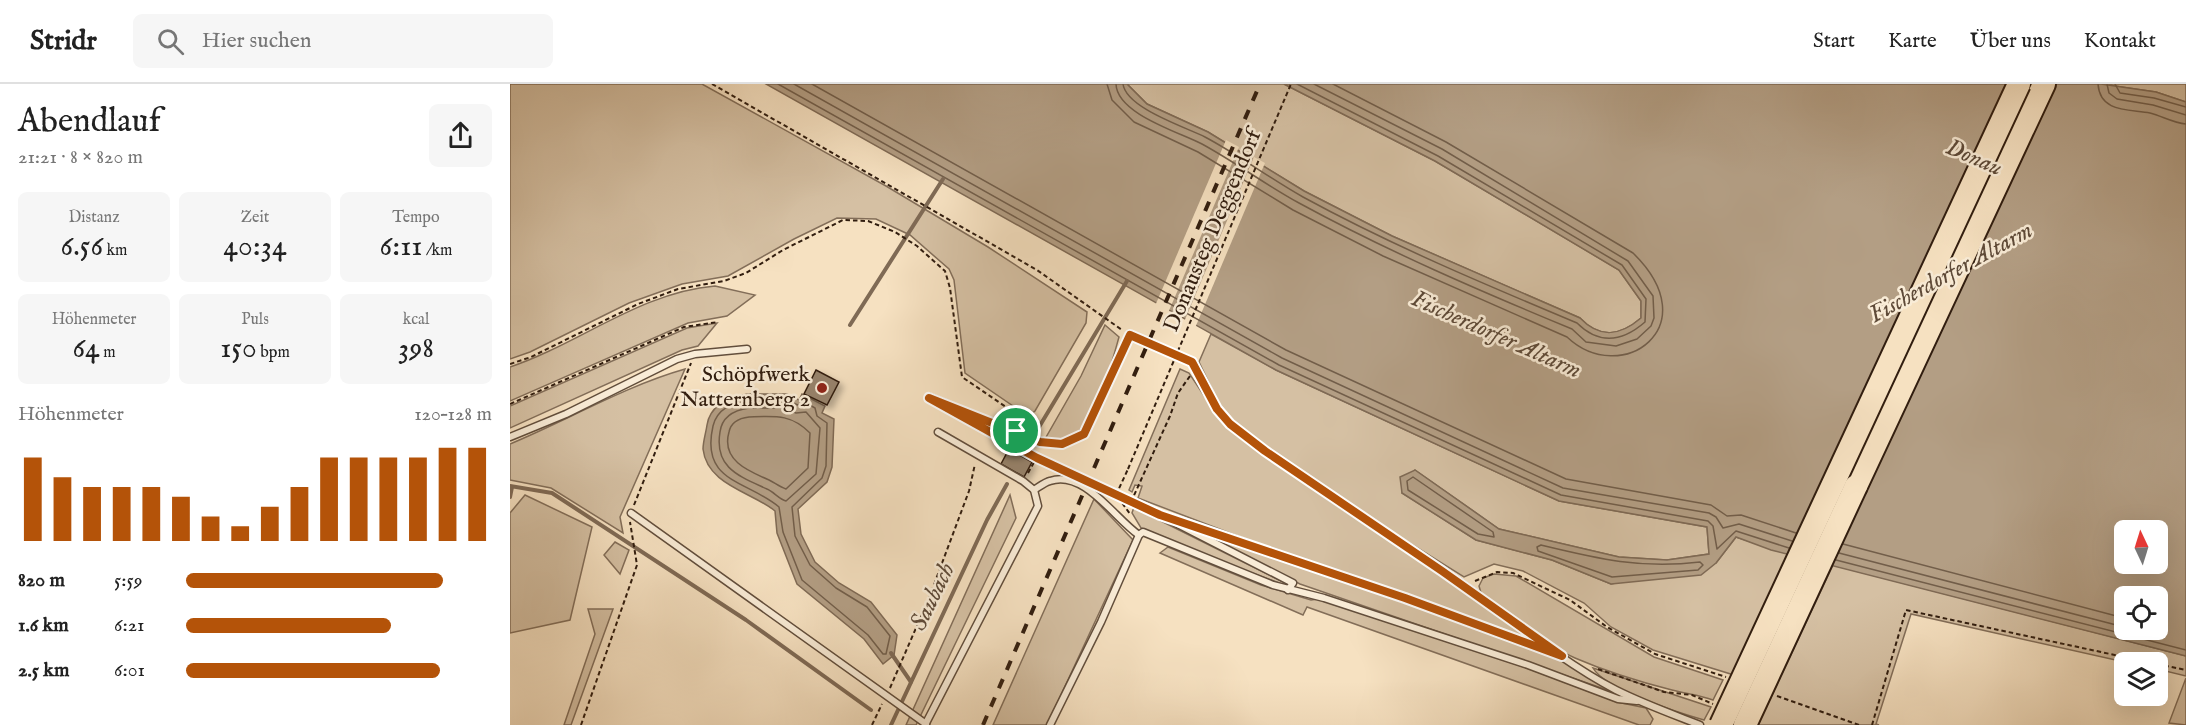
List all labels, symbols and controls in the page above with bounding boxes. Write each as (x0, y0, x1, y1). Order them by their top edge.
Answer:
search box (133, 14, 553, 68)
text: Stridr (30, 24, 97, 59)
icon: search (154, 25, 187, 58)
text: Hier suchen (202, 27, 312, 55)
text: Start (1813, 28, 1855, 55)
text: Karte (1888, 28, 1937, 55)
text: Über uns (1970, 28, 2051, 55)
text: Kontakt (2084, 28, 2156, 55)
text: Abendlauf (18, 101, 161, 143)
button: share (429, 104, 492, 167)
street label: Donausteg Deggendorf (1158, 122, 1270, 336)
water label: Donau (1941, 132, 2007, 184)
text: 21:21 · 8 × 820 m (18, 145, 143, 170)
text: Distanz (68, 208, 120, 228)
text: Zeit (241, 208, 269, 228)
text: Tempo (392, 208, 440, 228)
water label: Fischerdorfer Altarm (1864, 215, 2038, 331)
text: 6.56 (61, 228, 103, 266)
text: 40:34 (223, 228, 287, 266)
text: 6:11 (380, 228, 423, 266)
text: km (103, 241, 127, 261)
text: /km (423, 241, 452, 261)
water label: Fischerdorfer Altarm (1406, 284, 1586, 386)
text: Höhenmeter (52, 310, 136, 330)
text: Puls (241, 310, 269, 330)
text: kcal (403, 310, 429, 330)
text: 64 (72, 330, 100, 368)
text: 150 (220, 330, 257, 368)
text: 398 (398, 330, 434, 368)
text: m (100, 343, 116, 363)
text: bpm (257, 343, 290, 363)
place label: Schöpfwerk Natternberg 2 (680, 361, 810, 414)
marker: Schöpfwerk Natternberg 2 (815, 381, 829, 395)
text: Höhenmeter (18, 402, 124, 427)
text: 120–128 m (414, 402, 492, 427)
pin (990, 405, 1041, 456)
icon: arrive (999, 414, 1032, 447)
north arrow (2114, 520, 2168, 574)
map controls (2114, 520, 2168, 706)
water label: Saubach (903, 558, 963, 636)
text: 820 m (18, 568, 65, 593)
text: 5:59 (114, 568, 143, 593)
button: locate (2114, 586, 2168, 640)
text: 1.6 km (18, 613, 69, 638)
text: 6:21 (114, 613, 145, 638)
button: layers (2114, 652, 2168, 706)
text: 2.5 km (18, 658, 69, 683)
text: 6:01 (114, 658, 145, 683)

